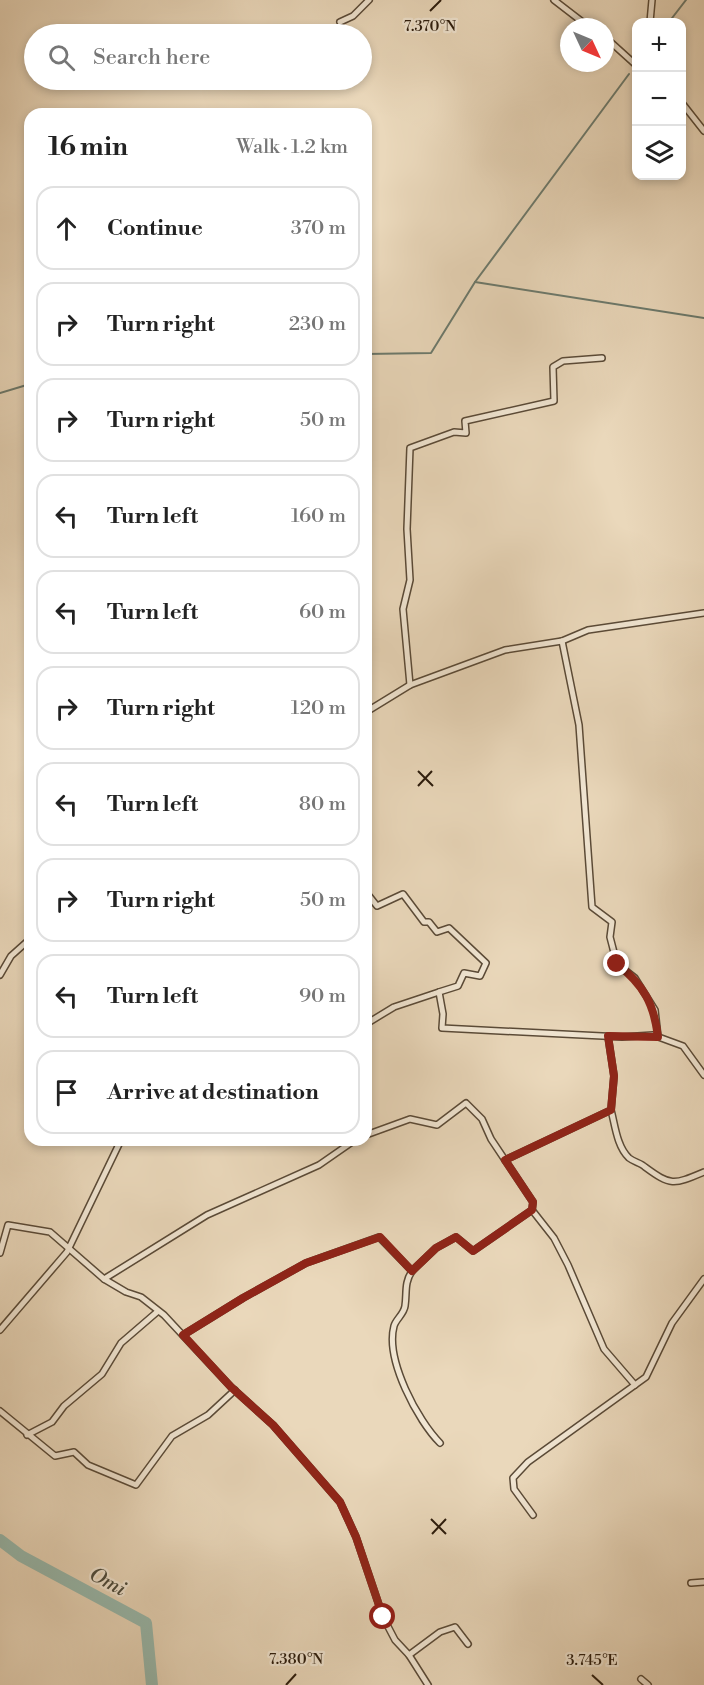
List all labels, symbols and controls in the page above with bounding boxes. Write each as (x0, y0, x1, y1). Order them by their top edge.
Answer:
text: 7.370°N (404, 17, 456, 36)
north arrow (560, 18, 614, 72)
map controls (632, 18, 686, 180)
button: + (632, 18, 686, 72)
search box (24, 24, 372, 90)
icon: search (45, 41, 78, 74)
text: Search here (93, 44, 210, 71)
button: − (632, 72, 686, 126)
button: layers (632, 126, 686, 180)
text: 16 min (48, 131, 128, 163)
text: Walk · 1.2 km (236, 135, 348, 160)
icon: ahead (50, 212, 83, 245)
text: Continue (107, 215, 203, 242)
text: 370 m (291, 216, 346, 241)
icon: right (50, 308, 83, 341)
text: Turn right (107, 311, 215, 338)
text: 230 m (289, 312, 346, 337)
icon: right (50, 404, 83, 437)
text: Turn right (107, 407, 215, 434)
text: 50 m (300, 408, 346, 433)
icon: left (50, 500, 83, 533)
text: Turn left (107, 503, 198, 530)
text: 160 m (291, 504, 346, 529)
icon: left (50, 596, 83, 629)
text: Turn left (107, 599, 198, 626)
text: 60 m (299, 600, 346, 625)
icon: right (50, 692, 83, 725)
text: Turn right (107, 695, 215, 722)
text: 120 m (291, 696, 346, 721)
icon: left (50, 788, 83, 821)
text: Turn left (107, 791, 198, 818)
text: 80 m (299, 792, 346, 817)
icon: right (50, 884, 83, 917)
text: Turn right (107, 887, 215, 914)
text: 50 m (300, 888, 346, 913)
route end (603, 950, 629, 976)
icon: left (50, 980, 83, 1013)
text: Turn left (107, 983, 198, 1010)
text: 90 m (299, 984, 346, 1009)
icon: arrive (50, 1076, 83, 1109)
text: Arrive at destination (107, 1079, 319, 1106)
water label: Omi (85, 1562, 131, 1603)
route start (369, 1603, 395, 1629)
text: 7.380°N (269, 1650, 323, 1669)
text: 3.745°E (566, 1651, 618, 1670)

